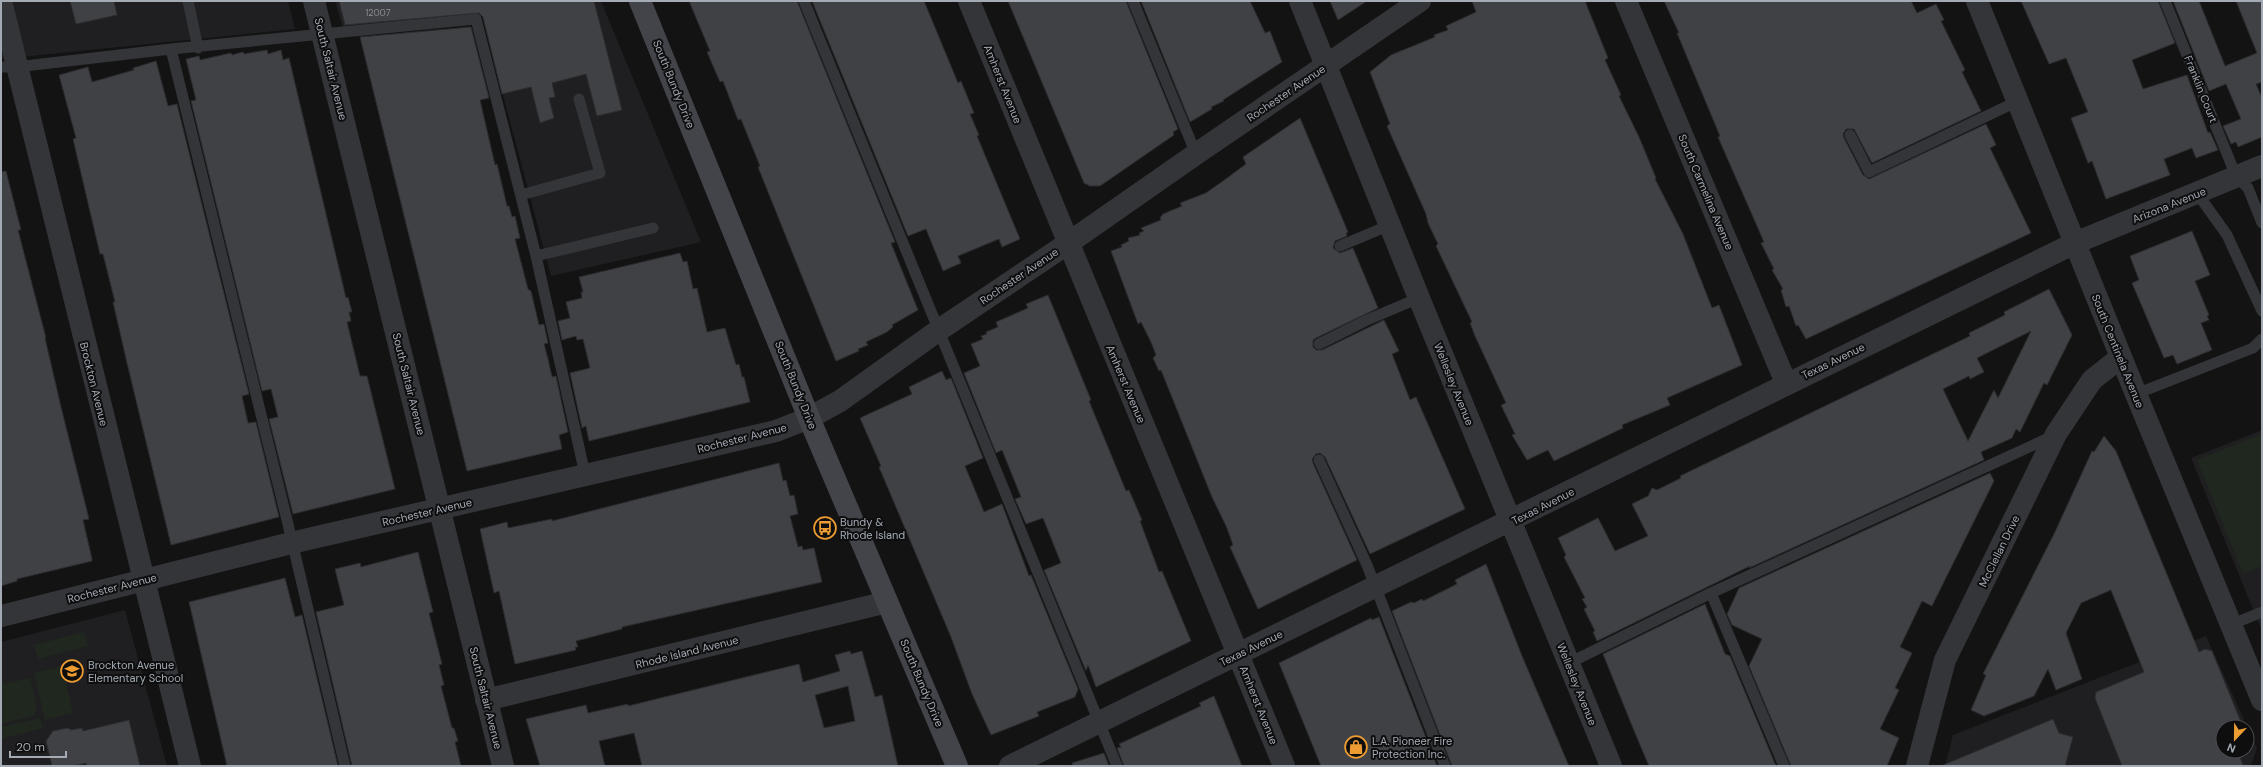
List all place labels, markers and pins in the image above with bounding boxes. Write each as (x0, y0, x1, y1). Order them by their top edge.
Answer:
bus stop icon: Bundy & Rhode Island (812, 515, 838, 541)
place label: Bundy & Rhode Island (840, 515, 905, 542)
school or university icon: Brockton Avenue Elementary School (59, 658, 85, 684)
place label: Brockton Avenue Elementary School (88, 658, 183, 685)
shop icon: L.A. Pioneer Fire Protection Inc. (1343, 734, 1369, 760)
place label: L.A. Pioneer Fire Protection Inc. (1372, 734, 1452, 761)

